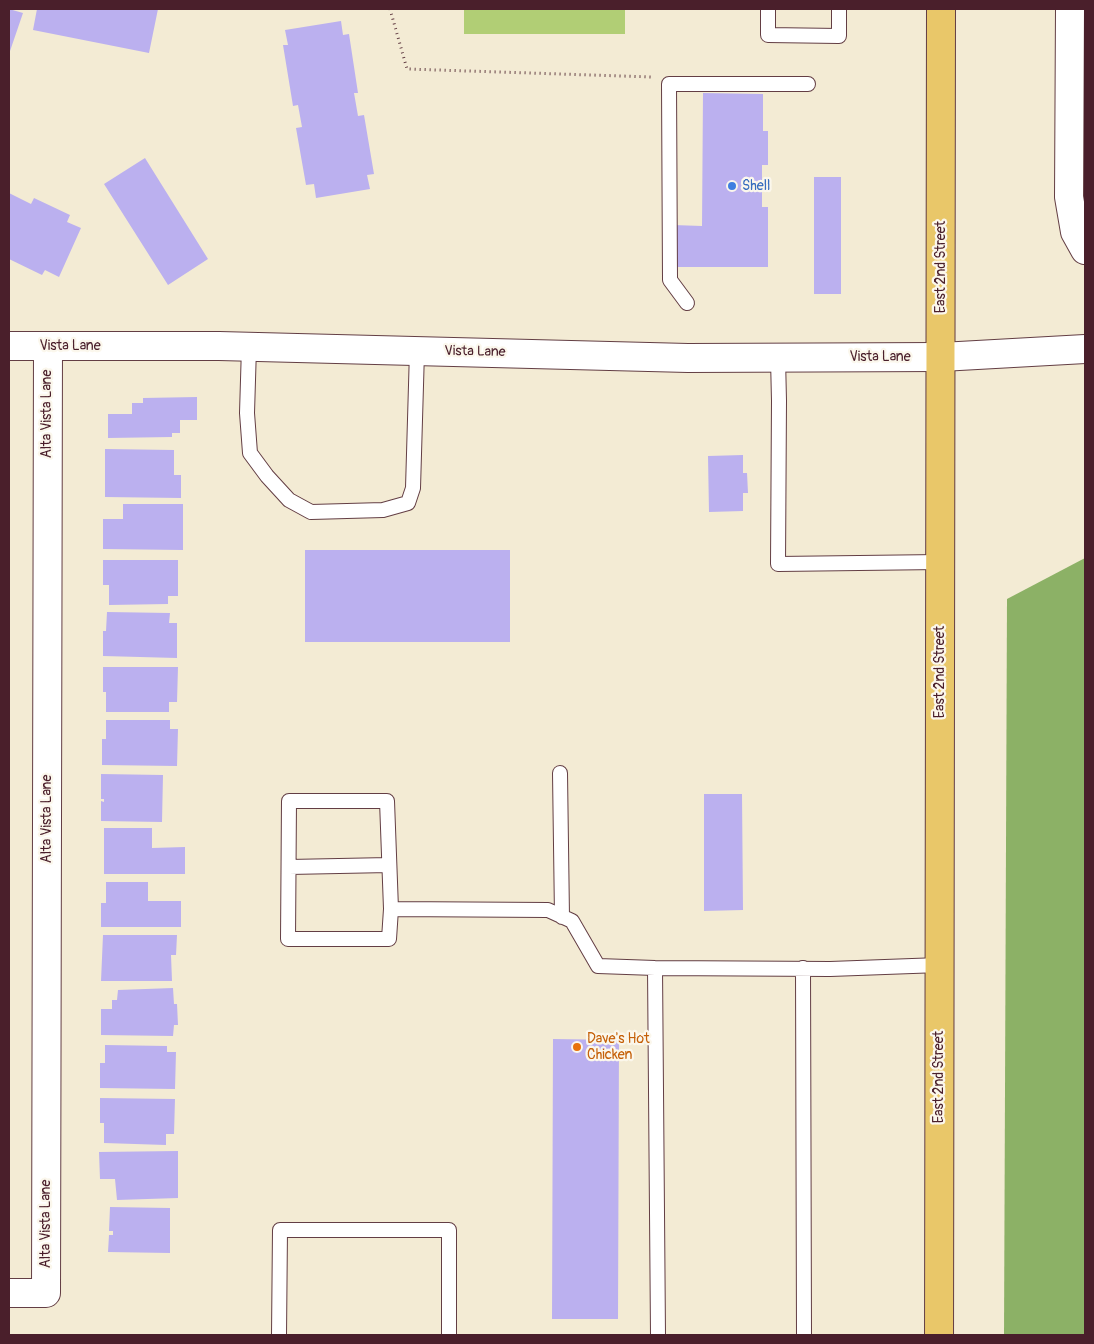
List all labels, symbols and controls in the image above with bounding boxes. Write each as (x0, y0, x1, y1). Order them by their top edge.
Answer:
place label: Shell (742, 178, 770, 194)
marker: Shell (726, 180, 738, 192)
street label: East 2nd Street (933, 221, 949, 313)
street label: Vista Lane (39, 338, 101, 354)
street label: Vista Lane (444, 343, 506, 361)
street label: Vista Lane (849, 349, 911, 365)
street label: Alta Vista Lane (39, 370, 55, 458)
street label: East 2nd Street (932, 626, 948, 718)
street label: Alta Vista Lane (39, 775, 55, 863)
place label: Dave's Hot Chicken (587, 1031, 650, 1064)
street label: East 2nd Street (931, 1031, 947, 1123)
marker: Dave's Hot Chicken (571, 1041, 583, 1053)
street label: Alta Vista Lane (38, 1180, 54, 1268)

